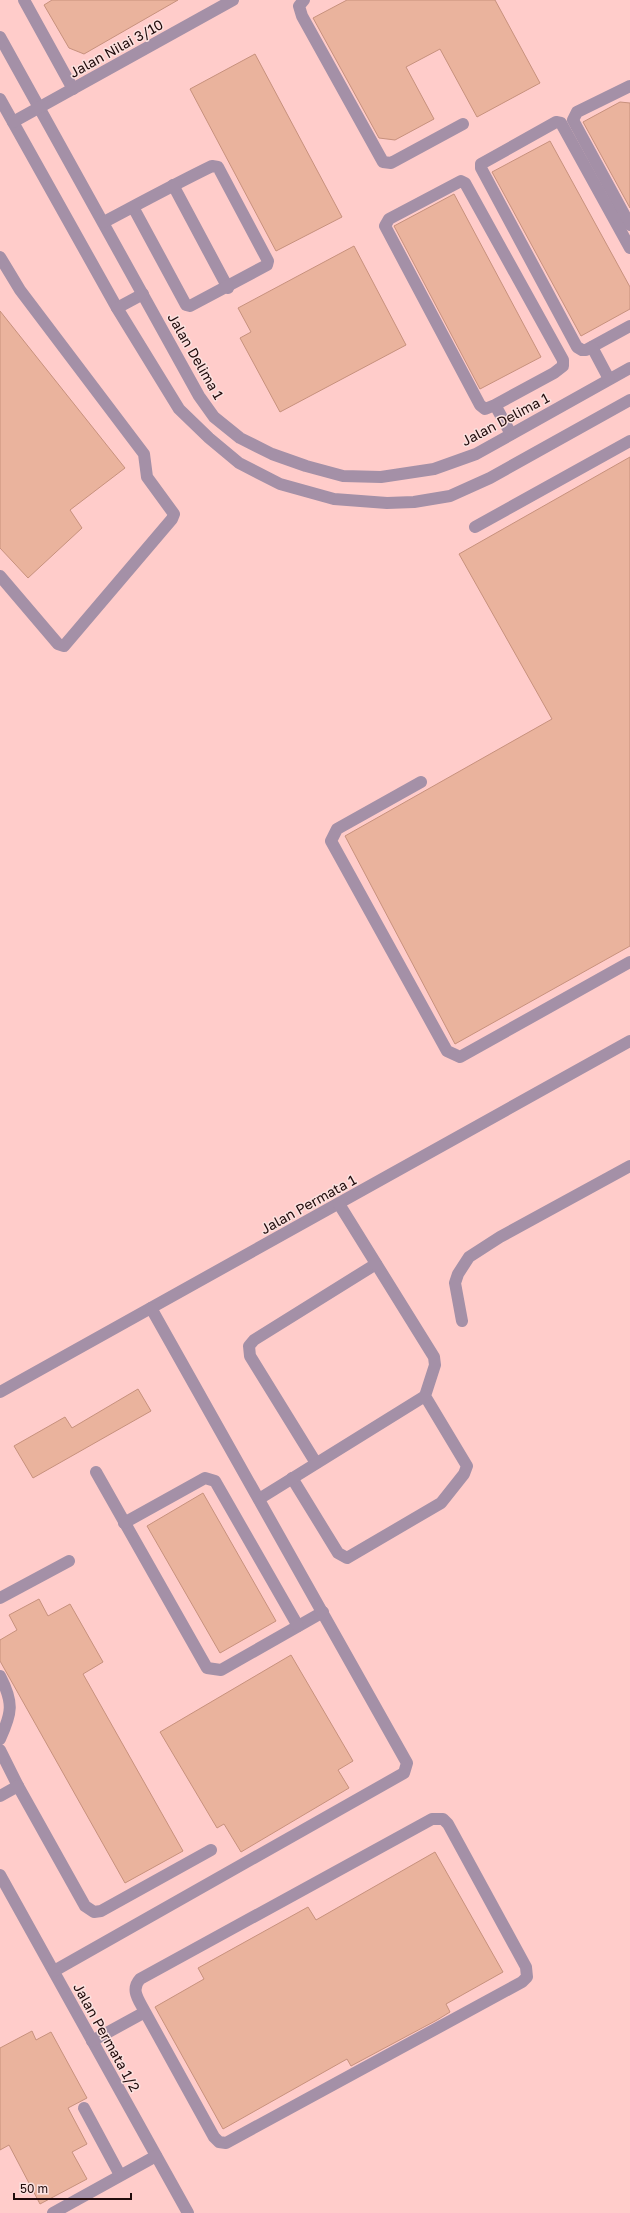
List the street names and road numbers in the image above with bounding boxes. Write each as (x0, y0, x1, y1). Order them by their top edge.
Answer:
street label: Jalan Nilai 3/10 (66, 15, 166, 81)
street label: Jalan Delima 1 (164, 310, 228, 402)
street label: Jalan Delima 1 (458, 389, 552, 449)
street label: Jalan Permata 1 (257, 1171, 359, 1237)
street label: Jalan Permata 1/2 (70, 1980, 144, 2094)

